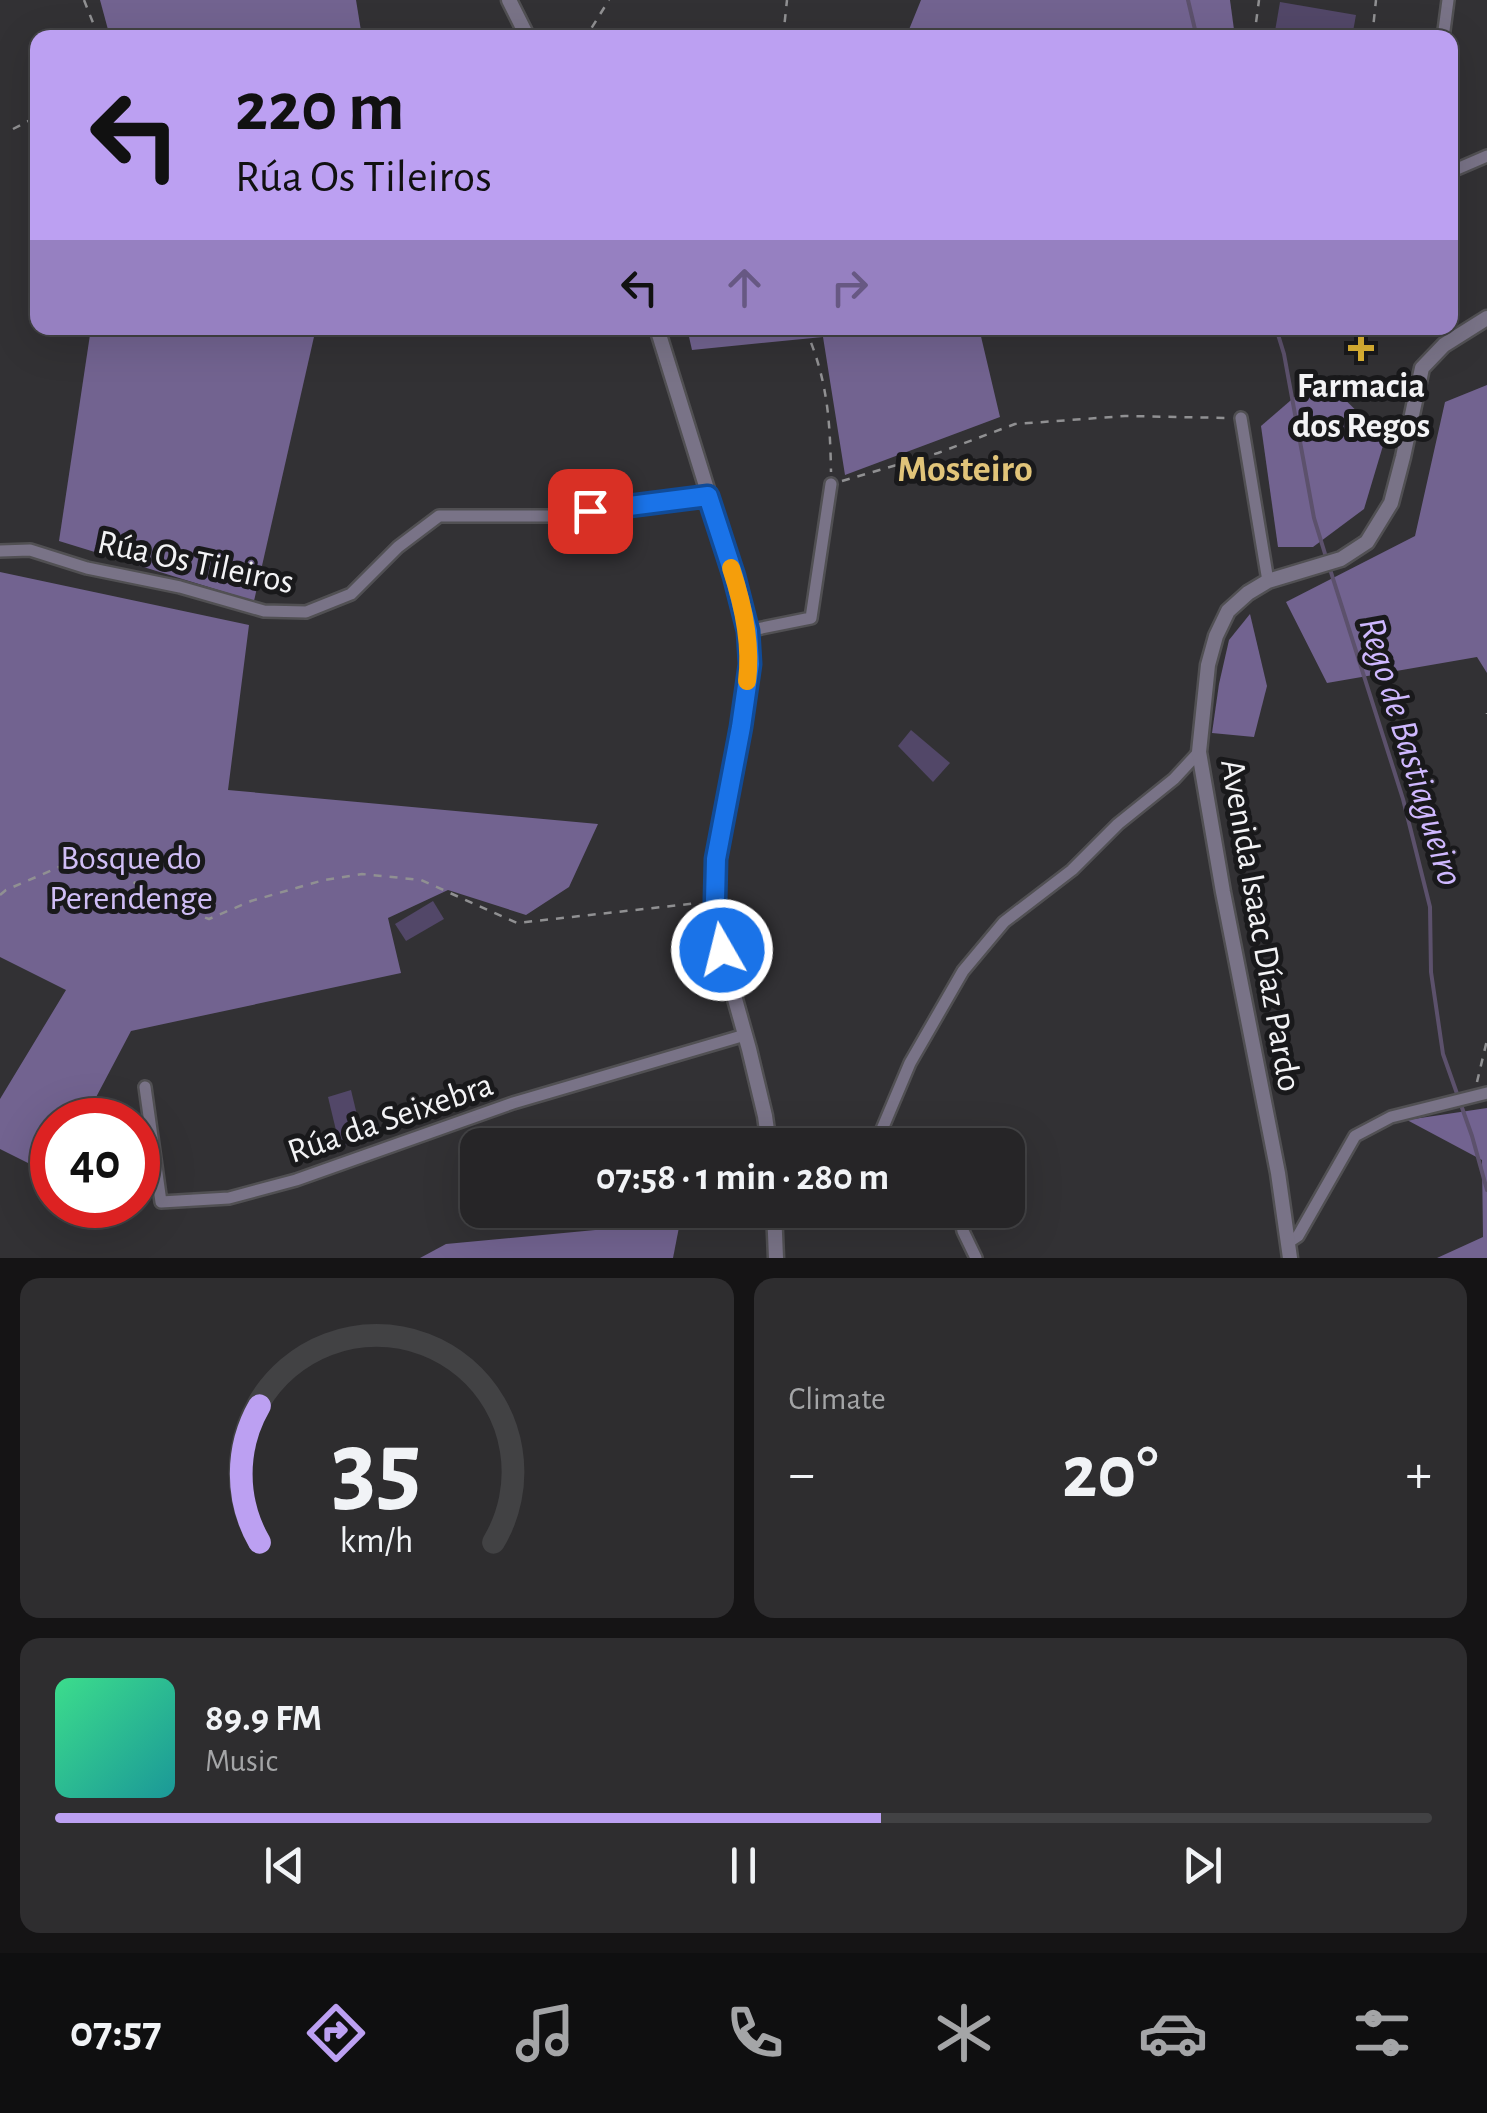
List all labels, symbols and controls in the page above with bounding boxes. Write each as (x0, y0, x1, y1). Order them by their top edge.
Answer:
icon: left (70, 70, 200, 200)
text: 220 m (235, 73, 404, 143)
text: Rúa Os Tileiros (235, 155, 492, 200)
icon: left (612, 260, 667, 315)
icon: ahead (717, 260, 772, 315)
icon: right (822, 260, 877, 315)
marker: Farmacia dos Regos (1350, 337, 1372, 359)
place label: Farmacia dos Regos (1292, 369, 1430, 444)
district label: Mosteiro (897, 451, 1033, 489)
pin (548, 469, 633, 554)
icon: arrive (563, 484, 618, 539)
street label: Rúa Os Tileiros (94, 525, 297, 600)
water label: Rego de Bastiagueiro (1351, 613, 1469, 890)
street label: Avenida Isaac Díaz Pardo (1214, 756, 1307, 1094)
park label: Bosque do Perendenge (49, 841, 213, 916)
position arrow (670, 898, 774, 1002)
street label: Rúa da Seixebra (283, 1067, 498, 1170)
speed limit sign: 40 (30, 1098, 160, 1228)
text: 07:58 · 1 min · 280 m (596, 1159, 889, 1197)
text: Climate (789, 1383, 886, 1415)
text: 35 (332, 1417, 422, 1521)
text: 20° (1062, 1436, 1158, 1511)
text: − (789, 1447, 815, 1502)
text: + (1406, 1447, 1432, 1502)
text: km/h (340, 1523, 414, 1559)
text: 89.9 FM (205, 1700, 322, 1738)
text: Music (205, 1745, 278, 1777)
icon: previous (257, 1838, 312, 1893)
icon: pause (716, 1838, 771, 1893)
icon: next (1175, 1838, 1230, 1893)
icon: directions (301, 1998, 371, 2068)
icon: music (510, 1998, 580, 2068)
icon: phone (720, 1998, 790, 2068)
icon: climate (929, 1998, 999, 2068)
icon: car (1138, 1998, 1208, 2068)
icon: filters (1347, 1998, 1417, 2068)
text: 07:57 (70, 2010, 162, 2055)

